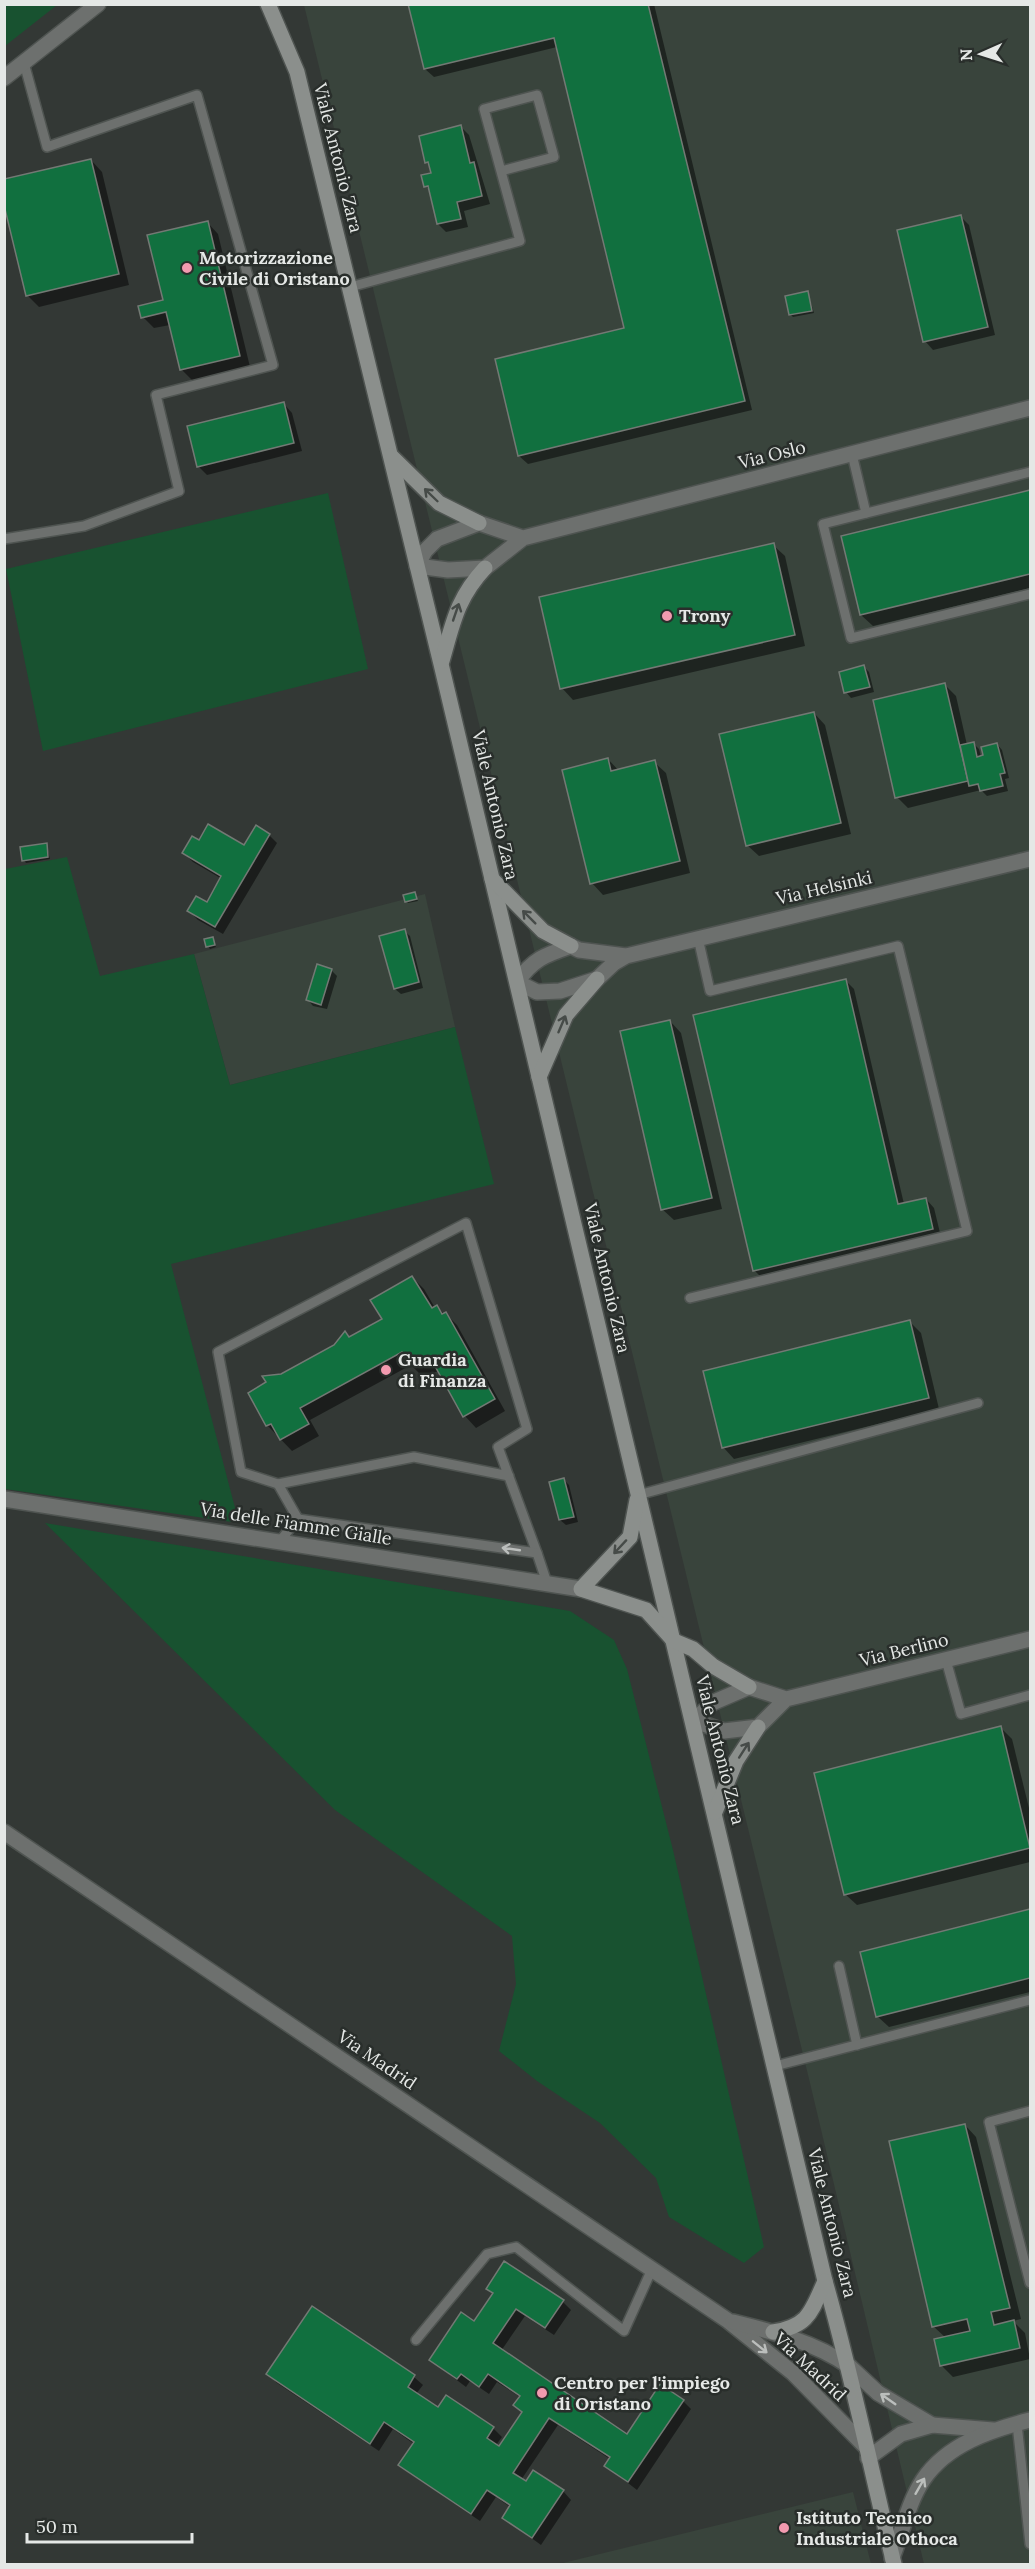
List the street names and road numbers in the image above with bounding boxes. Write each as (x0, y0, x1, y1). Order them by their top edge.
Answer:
street label: Viale Antonio Zara (309, 80, 368, 235)
street label: Via Oslo (735, 435, 808, 474)
street label: Viale Antonio Zara (467, 727, 524, 882)
street label: Via Helsinki (773, 865, 874, 910)
street label: Viale Antonio Zara (579, 1200, 636, 1355)
street label: Via delle Fiamme Gialle (198, 1497, 394, 1550)
street label: Via Berlino (856, 1627, 951, 1672)
street label: Viale Antonio Zara (691, 1672, 750, 1827)
street label: Via Madrid (332, 2024, 422, 2095)
street label: Viale Antonio Zara (803, 2145, 862, 2300)
street label: Via Madrid (769, 2327, 852, 2406)

